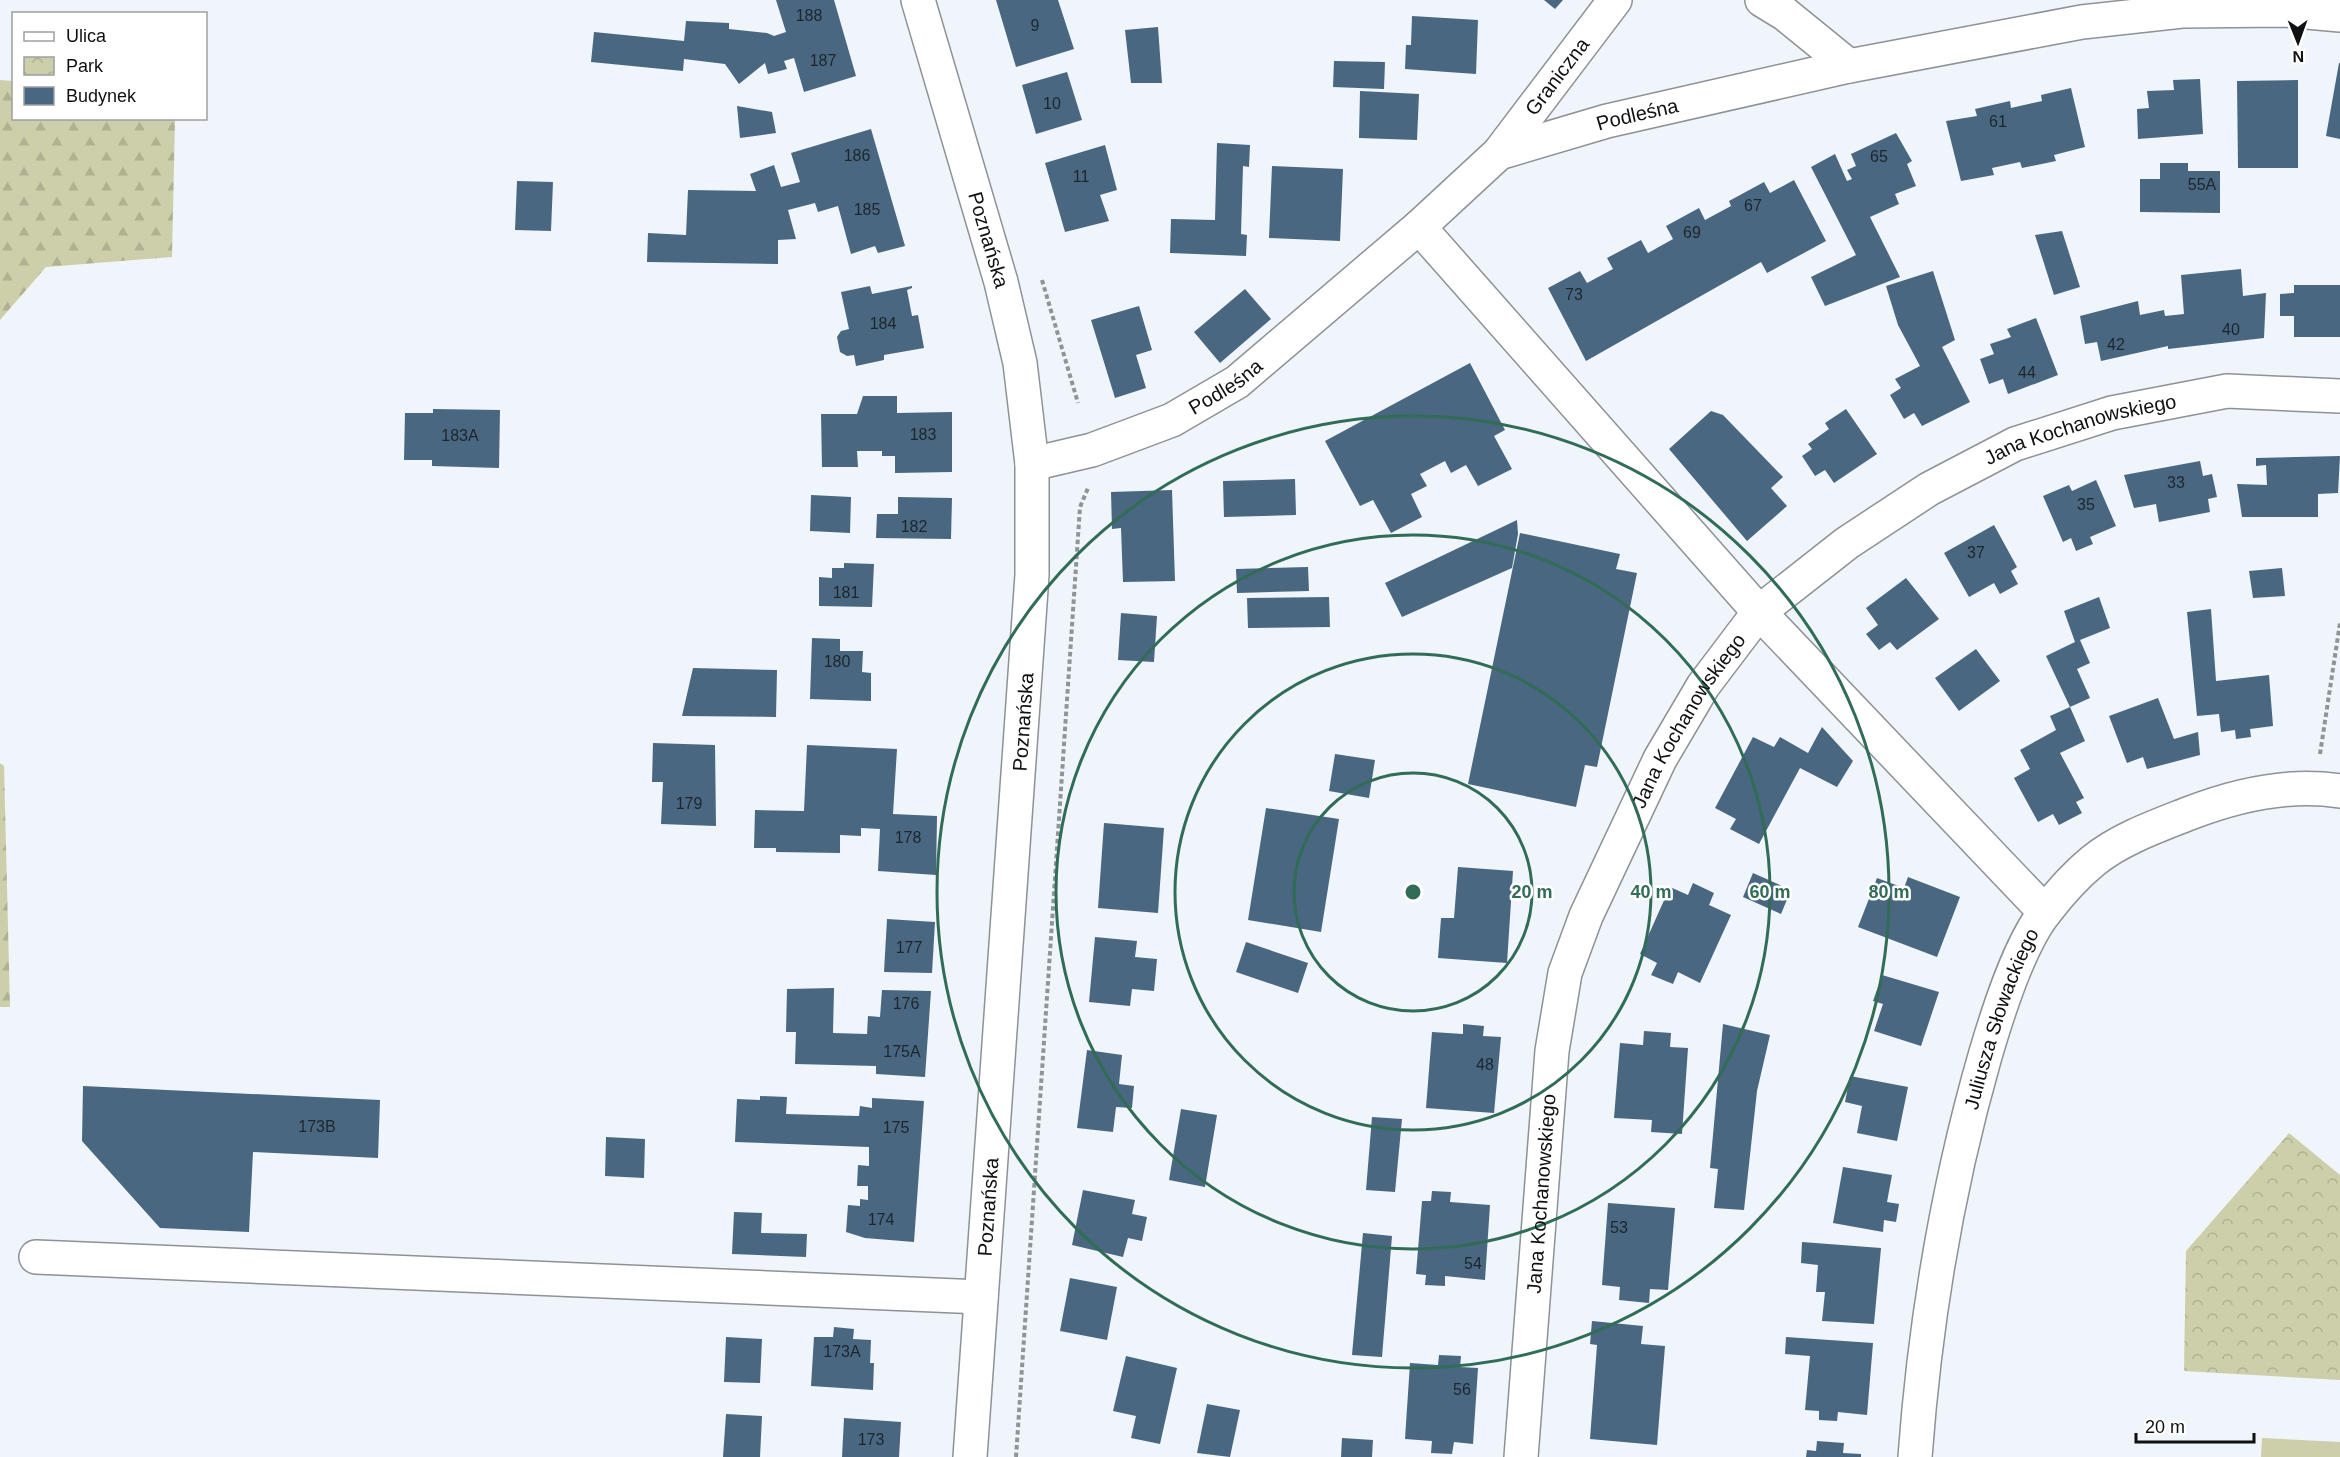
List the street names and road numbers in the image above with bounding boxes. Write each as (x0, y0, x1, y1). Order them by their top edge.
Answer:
street label: Graniczna (1521, 33, 1594, 119)
street label: Podleśna (1594, 94, 1681, 135)
street label: Poznańska (964, 189, 1013, 291)
street label: Podleśna (1185, 354, 1267, 419)
street label: Jana Kochanowskiego (1980, 390, 2178, 469)
street label: Jana Kochanowskiego (1628, 629, 1750, 811)
street label: Poznańska (1009, 671, 1037, 772)
street label: Juliusza Słowackiego (1960, 924, 2043, 1112)
street label: Jana Kochanowskiego (1523, 1093, 1560, 1294)
street label: Poznańska (974, 1156, 1002, 1257)

